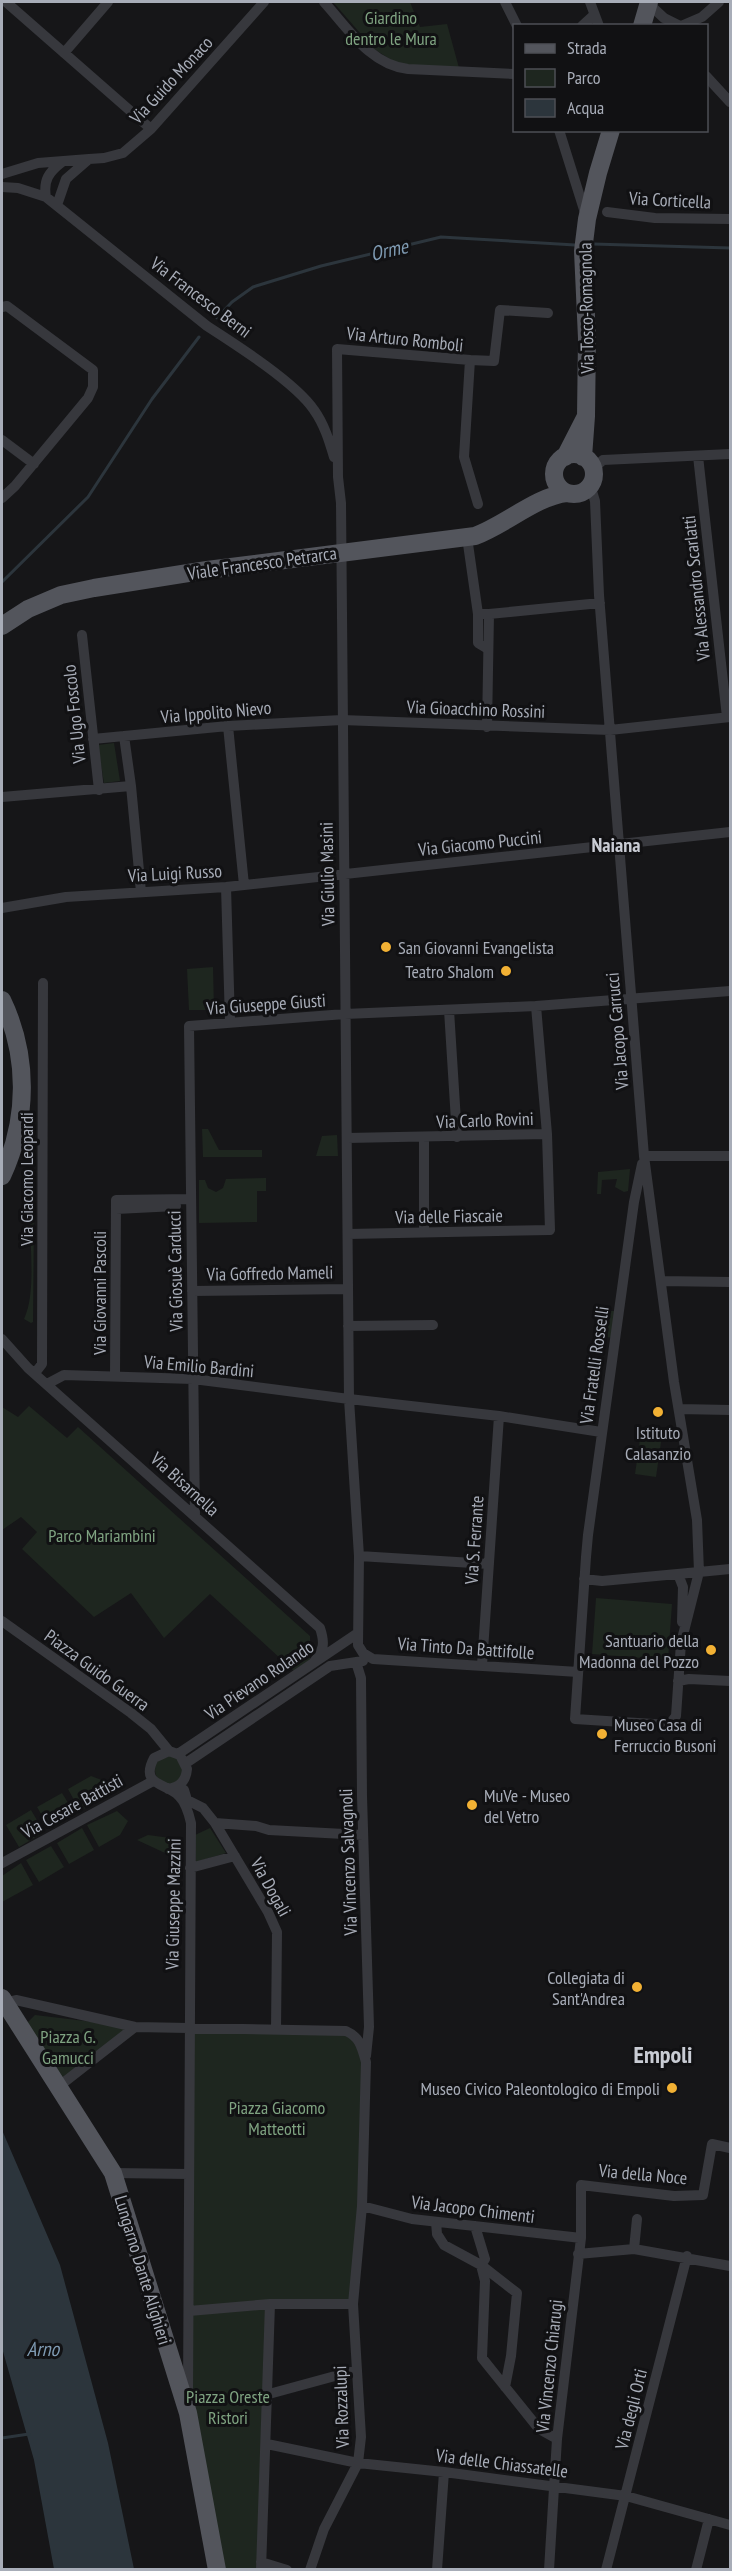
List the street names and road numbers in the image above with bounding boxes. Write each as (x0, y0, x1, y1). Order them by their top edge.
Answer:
street label: Via Guido Monaco (124, 31, 218, 129)
street label: Via Corticella (627, 186, 712, 214)
street label: Via Tosco-Romagnola (573, 242, 599, 375)
street label: Via Francesco Berni (145, 251, 256, 343)
street label: Via Arturo Romboli (345, 321, 464, 357)
street label: Via Alessandro Scarlatti (677, 514, 715, 663)
street label: Viale Francesco Petrarca (185, 541, 338, 585)
street label: Via Ugo Foscolo (57, 663, 91, 766)
street label: Via Gioacchino Rossini (405, 695, 546, 723)
street label: Via Ippolito Nievo (159, 696, 272, 728)
street label: Via Giulio Masini (315, 822, 339, 927)
street label: Via Giacomo Puccini (416, 825, 543, 861)
street label: Via Luigi Russo (126, 859, 223, 887)
street label: Via Jacopo Carrucci (600, 972, 634, 1091)
street label: Via Giuseppe Giusti (204, 988, 327, 1020)
street label: Via Carlo Rovini (435, 1107, 534, 1133)
street label: Via Giacomo Leopardi (15, 1112, 38, 1247)
street label: Via delle Fiascaie (394, 1204, 503, 1228)
street label: Via Giosuè Carducci (162, 1210, 188, 1333)
street label: Via Giovanni Pascoli (88, 1231, 111, 1356)
street label: Via Goffredo Mameli (205, 1260, 334, 1286)
street label: Via Fratelli Rosselli (574, 1305, 614, 1426)
street label: Via Emilio Bardini (142, 1350, 255, 1382)
street label: Via Bisarnella (145, 1446, 224, 1521)
street label: Via S. Ferrante (459, 1495, 489, 1586)
street label: Piazza Guido Guerra (40, 1624, 154, 1716)
street label: Via Tinto Da Battifolle (396, 1632, 535, 1664)
street label: Via Pievano Rolando (199, 1635, 318, 1726)
street label: Via Cesare Battisti (16, 1769, 127, 1844)
street label: Via Vincenzo Salvagnoli (334, 1788, 362, 1937)
street label: Via Giuseppe Mazzini (160, 1838, 186, 1971)
street label: Via Dogali (245, 1853, 296, 1920)
street label: Via della Noce (597, 2159, 688, 2189)
street label: Via Jacopo Chimenti (409, 2190, 536, 2228)
street label: Lungarno Dante Alighieri (109, 2193, 177, 2347)
street label: Via Vincenzo Chiarugi (530, 2298, 567, 2435)
street label: Via Rozzalupi (328, 2365, 354, 2450)
street label: Via degli Orti (610, 2366, 652, 2453)
street label: Via delle Chiassatelle (434, 2443, 569, 2483)

